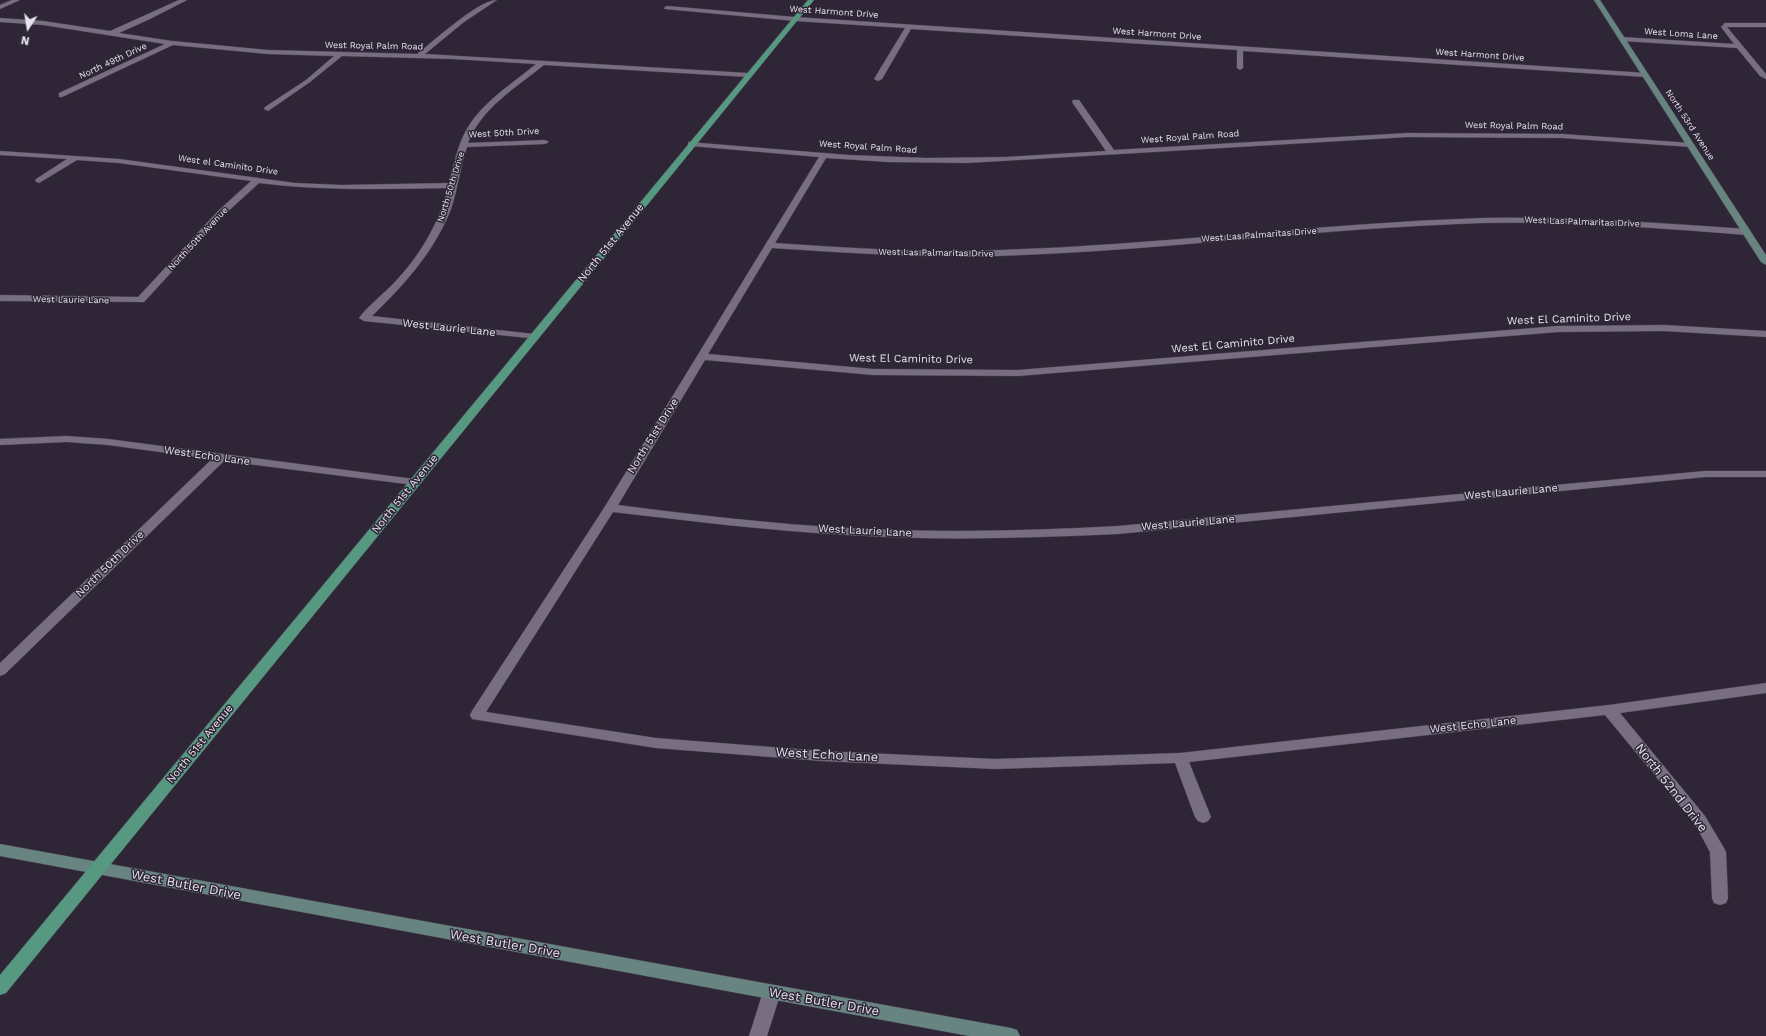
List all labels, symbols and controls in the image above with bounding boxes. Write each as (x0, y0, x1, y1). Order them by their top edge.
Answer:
street label: West Harmont Drive (789, 4, 879, 20)
north arrow (8, 8, 48, 48)
street label: West Harmont Drive (1112, 26, 1202, 42)
street label: West Loma Lane (1644, 26, 1718, 42)
text: N (20, 33, 31, 47)
street label: West Royal Palm Road (325, 40, 423, 52)
street label: North 49th Drive (77, 41, 149, 81)
street label: West Harmont Drive (1435, 47, 1525, 63)
street label: North 53rd Avenue (1663, 88, 1717, 162)
street label: West Royal Palm Road (1465, 120, 1563, 132)
street label: West 50th Drive (468, 126, 540, 140)
street label: West Royal Palm Road (1140, 128, 1240, 146)
street label: West Royal Palm Road (818, 138, 918, 156)
street label: North 50th Drive (435, 150, 467, 224)
street label: West el Caminito Drive (177, 153, 279, 177)
street label: North 51st Avenue (575, 201, 647, 285)
street label: North 50th Avenue (166, 205, 230, 273)
street label: West Las Palmaritas Drive (1524, 215, 1640, 229)
street label: West Las Palmaritas Drive (1201, 226, 1317, 244)
street label: West Las Palmaritas Drive (878, 247, 994, 259)
street label: West Laurie Lane (33, 294, 109, 306)
street label: West El Caminito Drive (1507, 310, 1631, 328)
street label: West Laurie Lane (402, 317, 496, 339)
street label: West El Caminito Drive (1171, 332, 1295, 356)
street label: West El Caminito Drive (849, 351, 973, 367)
street label: North 51st Drive (625, 396, 681, 476)
street label: West Echo Lane (163, 443, 251, 469)
street label: North 51st Avenue (369, 452, 441, 536)
street label: West Laurie Lane (1464, 481, 1558, 503)
street label: West Laurie Lane (1141, 512, 1235, 534)
street label: West Laurie Lane (818, 522, 912, 540)
street label: North 50th Drive (73, 528, 147, 600)
street label: North 51st Avenue (164, 702, 236, 786)
street label: West Echo Lane (1429, 714, 1517, 736)
street label: North 52nd Drive (1632, 741, 1710, 835)
street label: West Echo Lane (775, 745, 879, 765)
street label: West Butler Drive (130, 867, 242, 903)
street label: West Butler Drive (449, 927, 561, 961)
street label: West Butler Drive (768, 985, 880, 1019)

